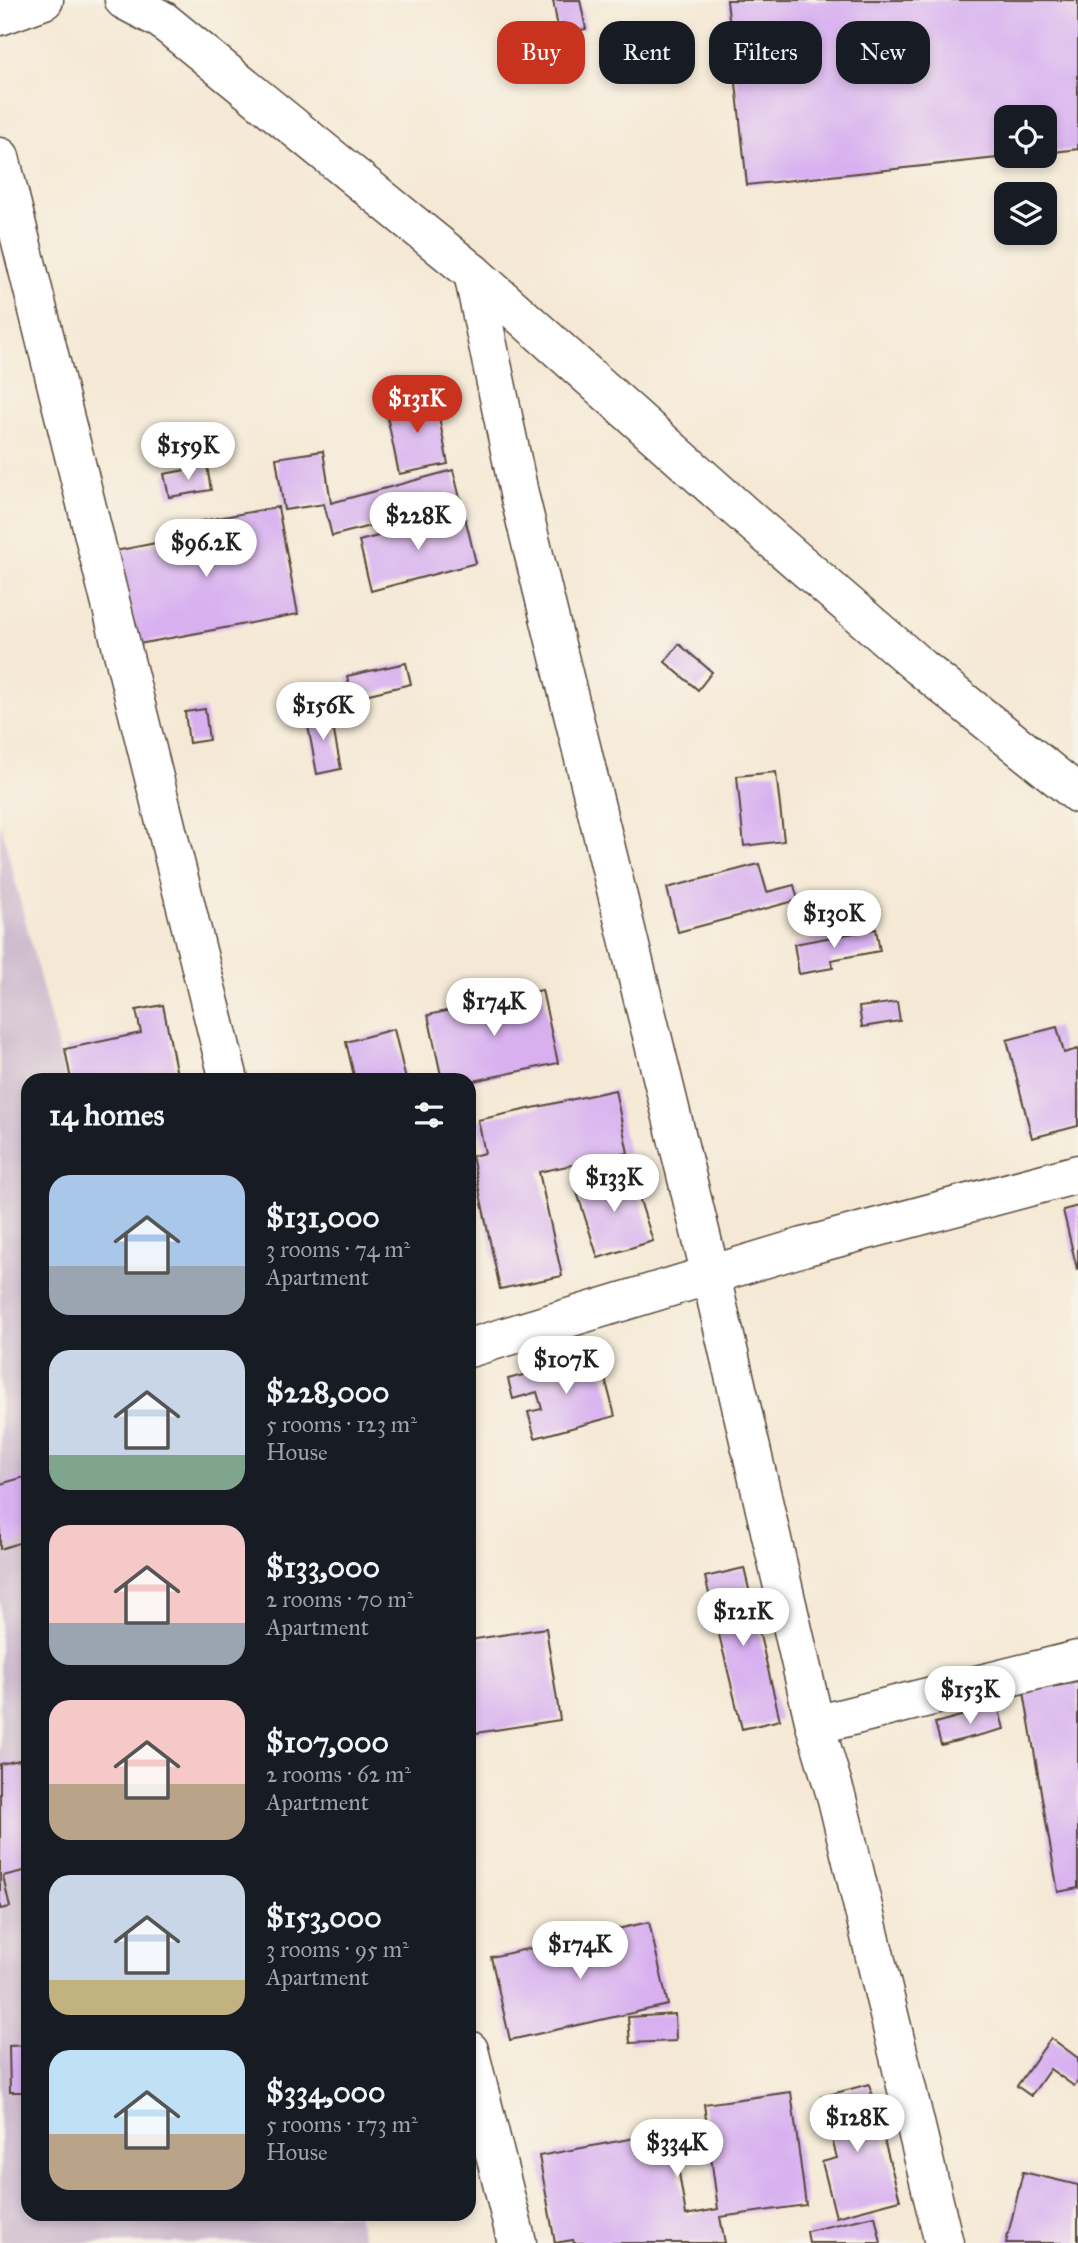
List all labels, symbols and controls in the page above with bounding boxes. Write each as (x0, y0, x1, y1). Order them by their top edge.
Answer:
chip: Buy (497, 21, 585, 84)
chip: Rent (599, 21, 695, 84)
chip: Filters (709, 21, 822, 84)
chip: New (836, 21, 930, 84)
map controls (994, 105, 1057, 245)
button: locate (994, 105, 1057, 168)
button: layers (994, 182, 1057, 245)
pin: $131K (368, 376, 466, 435)
text: $131K (388, 384, 446, 412)
pin: $159K (139, 422, 237, 482)
text: $159K (157, 431, 219, 459)
pin: $228K (369, 492, 467, 552)
text: $228K (386, 501, 450, 529)
pin: $96.2K (149, 520, 263, 579)
text: $96.2K (171, 528, 241, 556)
pin: $156K (274, 682, 372, 742)
text: $156K (292, 691, 354, 719)
pin: $130K (785, 890, 883, 950)
text: $130K (803, 899, 865, 927)
pin: $174K (445, 978, 543, 1038)
text: $174K (462, 987, 526, 1015)
icon: filters (410, 1096, 448, 1134)
text: 14 homes (49, 1097, 164, 1133)
pin: $133K (565, 1154, 663, 1214)
text: $133K (585, 1163, 643, 1191)
text: $131,000 (266, 1199, 380, 1235)
icon: home (105, 1203, 189, 1287)
text: 3 rooms · 74 m² (266, 1235, 410, 1263)
text: Apartment (266, 1263, 369, 1291)
pin: $107K (517, 1336, 615, 1396)
text: $107K (534, 1345, 598, 1373)
text: $228,000 (266, 1374, 390, 1410)
icon: home (105, 1378, 189, 1462)
text: 5 rooms · 123 m² (266, 1410, 417, 1438)
text: House (266, 1438, 328, 1466)
text: $133,000 (266, 1549, 380, 1585)
icon: home (105, 1553, 189, 1637)
text: 2 rooms · 70 m² (266, 1585, 414, 1613)
pin: $121K (694, 1588, 792, 1648)
text: $121K (713, 1597, 773, 1625)
text: Apartment (266, 1613, 369, 1641)
pin: $153K (921, 1666, 1019, 1726)
text: $153K (941, 1675, 999, 1703)
text: $107,000 (266, 1724, 389, 1760)
icon: home (105, 1728, 189, 1812)
text: 2 rooms · 62 m² (266, 1760, 411, 1788)
text: Apartment (266, 1788, 369, 1816)
text: $153,000 (266, 1899, 382, 1935)
icon: home (105, 1903, 189, 1987)
pin: $174K (531, 1922, 629, 1981)
text: $174K (548, 1930, 612, 1958)
text: 3 rooms · 95 m² (266, 1935, 409, 1963)
text: Apartment (266, 1963, 369, 1991)
text: $334,000 (266, 2074, 386, 2110)
icon: home (105, 2078, 189, 2162)
pin: $128K (808, 2094, 906, 2154)
text: $128K (826, 2103, 888, 2131)
text: 5 rooms · 173 m² (266, 2110, 418, 2138)
pin: $334K (628, 2120, 726, 2179)
text: $334K (646, 2128, 708, 2156)
text: House (266, 2138, 328, 2166)

